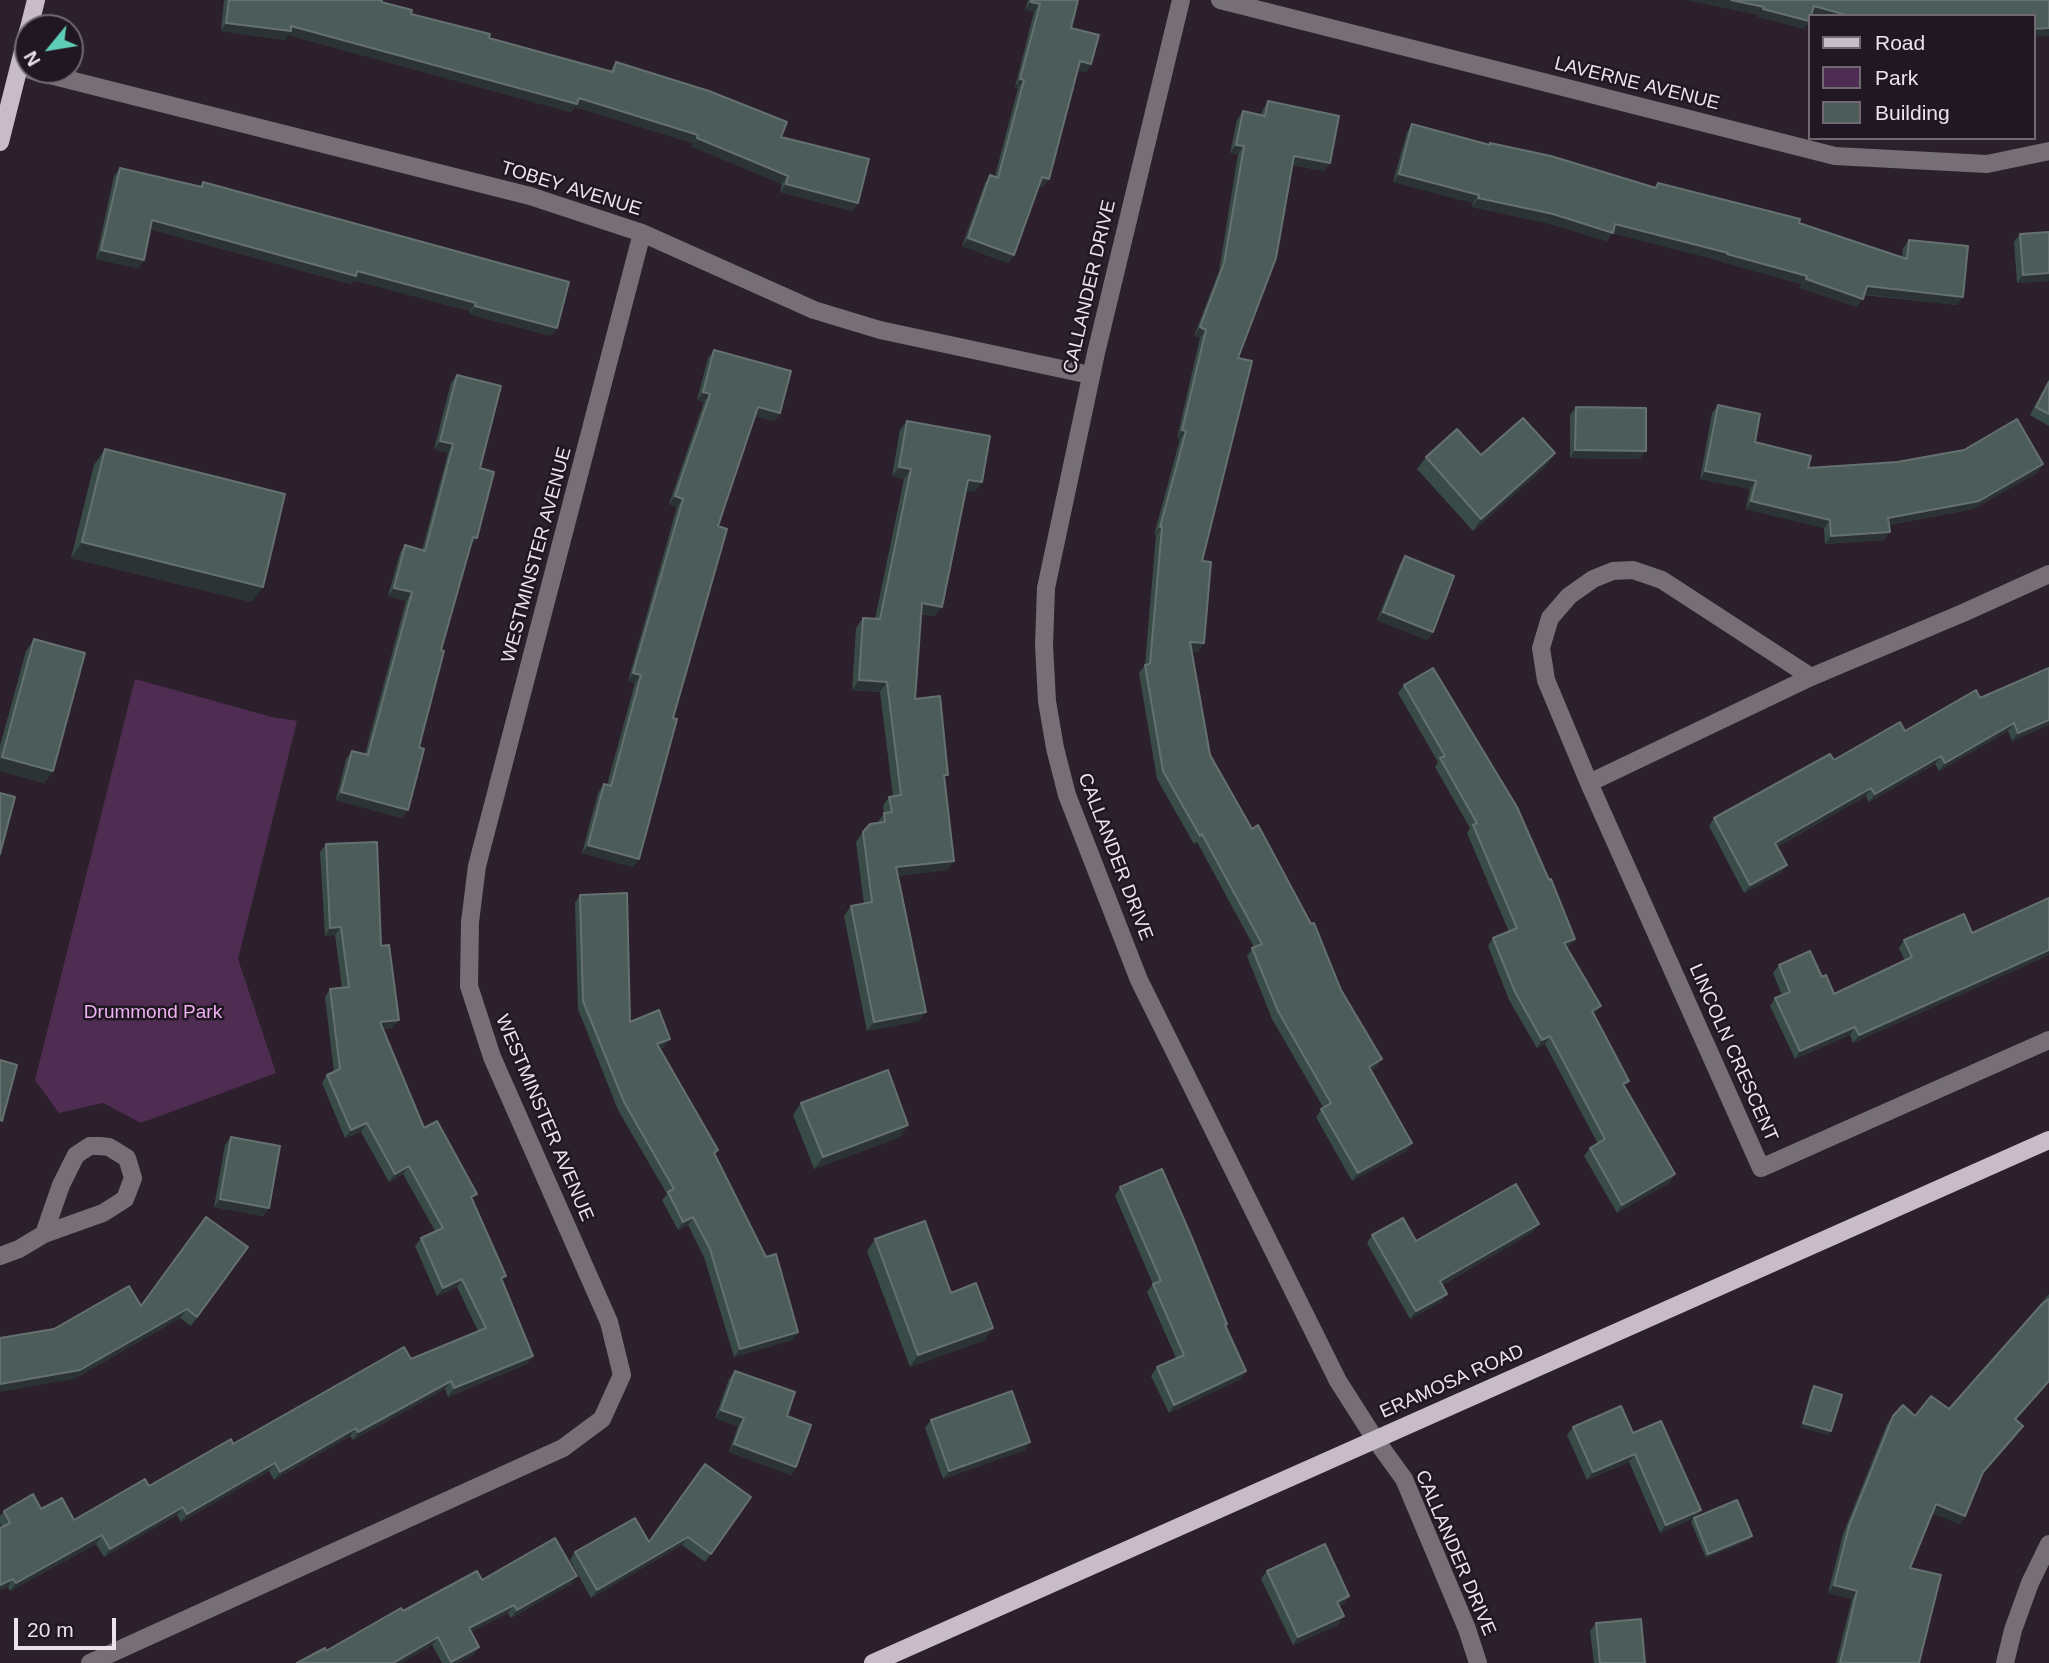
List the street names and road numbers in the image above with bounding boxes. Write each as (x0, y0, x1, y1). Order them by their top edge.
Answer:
street label: LAVERNE AVENUE (1552, 52, 1722, 116)
street label: TOBEY AVENUE (498, 157, 644, 221)
street label: CALLANDER DRIVE (1059, 198, 1121, 376)
street label: WESTMINSTER AVENUE (497, 445, 577, 665)
street label: CALLANDER DRIVE (1073, 770, 1157, 944)
street label: LINCOLN CRESCENT (1684, 961, 1782, 1145)
street label: WESTMINSTER AVENUE (490, 1011, 598, 1225)
street label: ERAMOSA ROAD (1376, 1340, 1528, 1424)
street label: CALLANDER DRIVE (1410, 1467, 1500, 1639)

